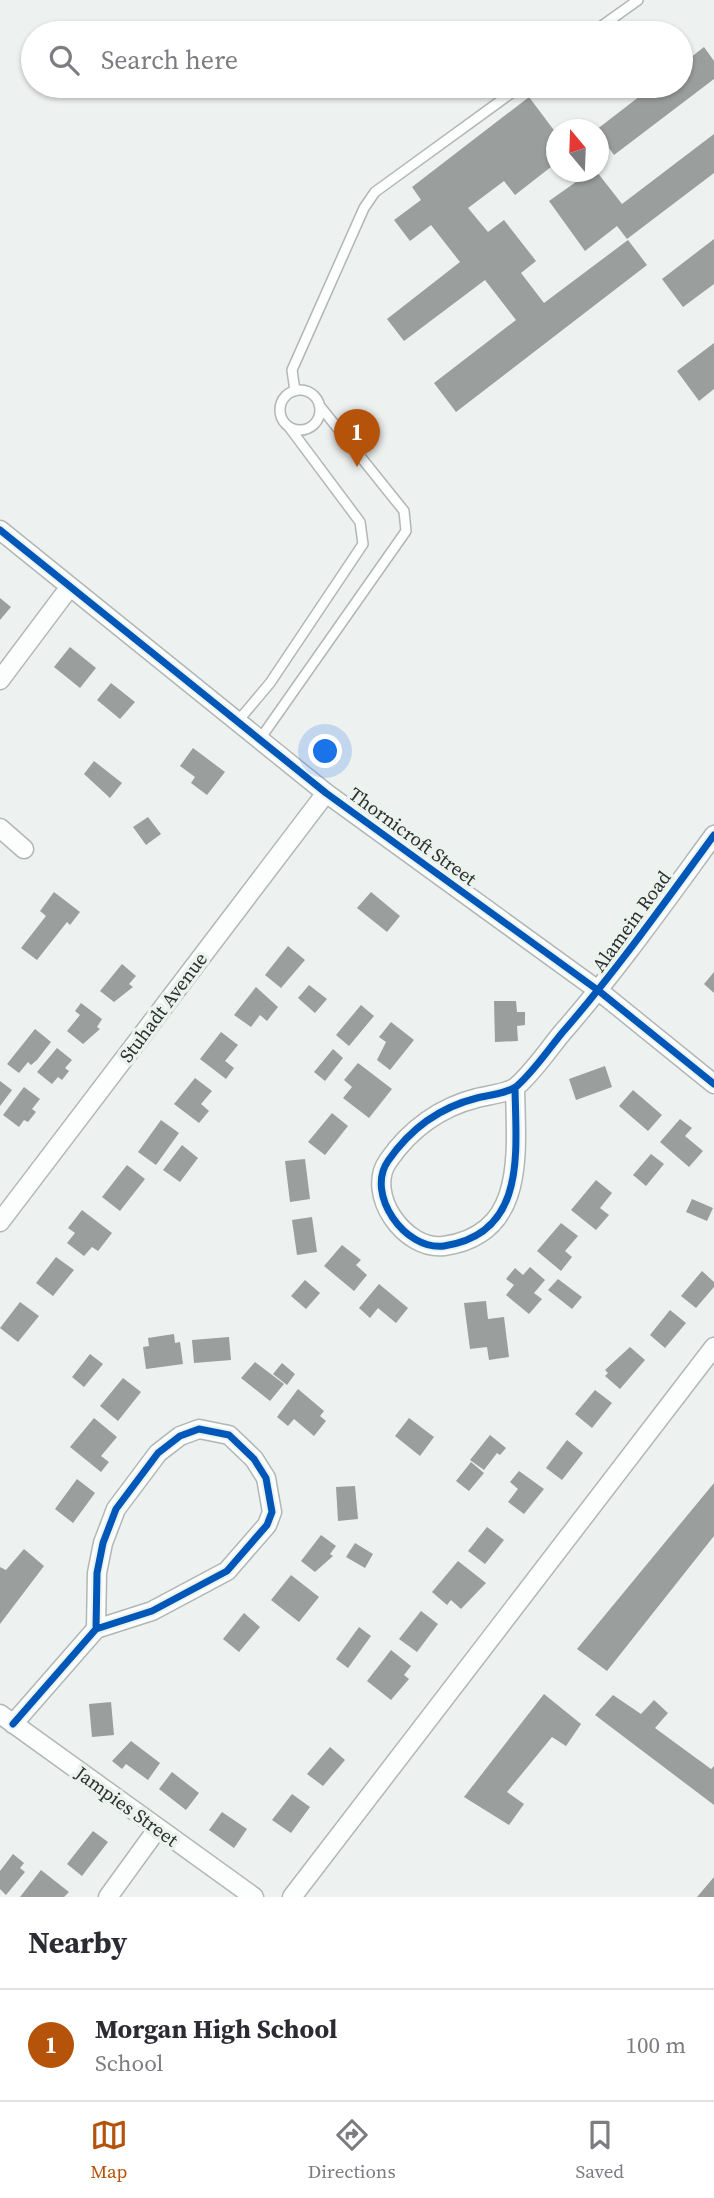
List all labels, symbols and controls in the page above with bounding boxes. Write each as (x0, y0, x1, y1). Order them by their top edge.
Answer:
search box (21, 21, 693, 98)
icon: search (45, 41, 83, 79)
text: Search here (101, 42, 238, 78)
north arrow (546, 119, 609, 182)
pin: 1 (334, 409, 380, 467)
your location (308, 734, 342, 768)
street label: Thornicroft Street (344, 781, 483, 892)
street label: Alamein Road (585, 865, 677, 977)
street label: Stuhadt Avenue (113, 947, 213, 1067)
street label: Jampies Street (70, 1759, 184, 1853)
text: Nearby (28, 1922, 127, 1963)
text: Morgan High School (95, 2011, 337, 2047)
text: 1 (45, 2029, 57, 2061)
text: 100 m (625, 2029, 686, 2061)
text: School (95, 2047, 163, 2079)
tab: Map (90, 2116, 128, 2184)
tab: Directions (308, 2116, 396, 2184)
tab: Saved (575, 2116, 624, 2184)

